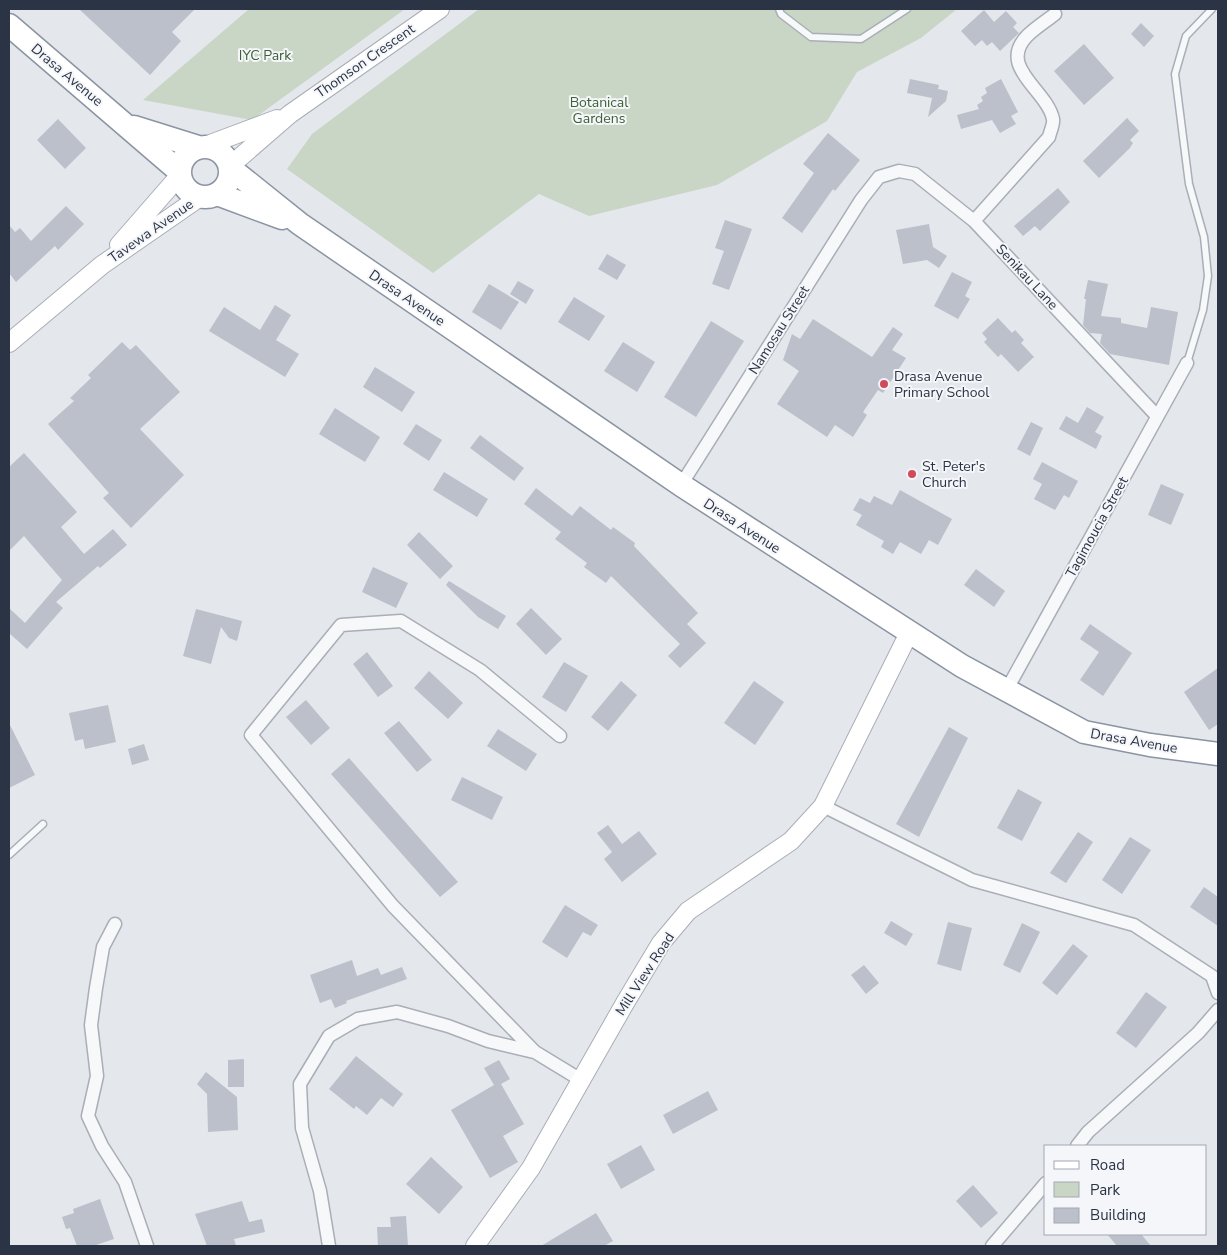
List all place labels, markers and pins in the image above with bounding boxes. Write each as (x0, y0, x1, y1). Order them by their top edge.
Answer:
place label: Drasa Avenue Primary School (894, 367, 990, 402)
marker: Drasa Avenue Primary School (878, 378, 890, 390)
place label: St. Peter's Church (922, 457, 986, 492)
marker: St. Peter's Church (906, 468, 918, 480)

